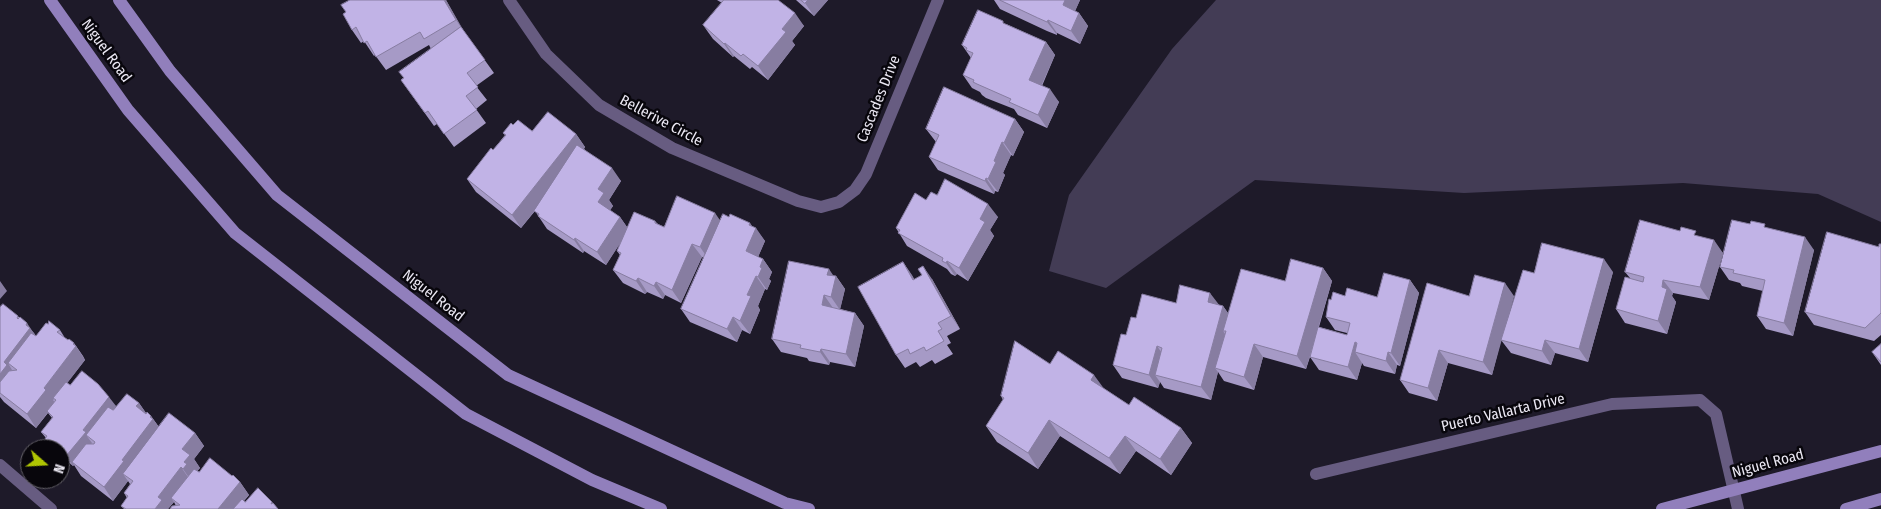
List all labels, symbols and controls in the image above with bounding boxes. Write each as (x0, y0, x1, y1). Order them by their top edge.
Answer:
street label: Niguel Road (77, 16, 135, 86)
street label: Cascades Drive (853, 53, 905, 145)
street label: Bellerive Circle (616, 92, 706, 150)
street label: Niguel Road (398, 266, 468, 326)
street label: Puerto Vallarta Drive (1440, 390, 1566, 436)
north arrow (20, 439, 70, 489)
street label: Niguel Road (1730, 446, 1806, 482)
text: N (49, 462, 68, 475)

